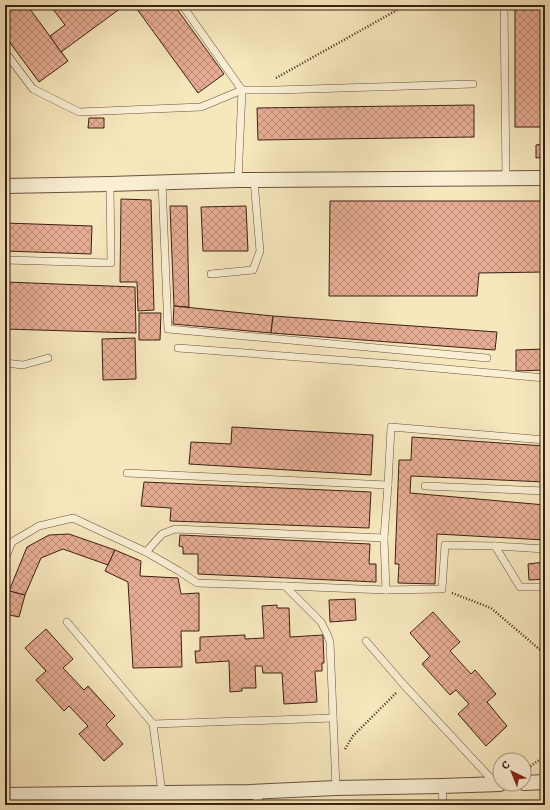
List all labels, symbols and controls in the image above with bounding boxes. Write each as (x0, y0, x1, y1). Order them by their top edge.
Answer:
north arrow (492, 752, 532, 792)
text: С (498, 757, 513, 773)

